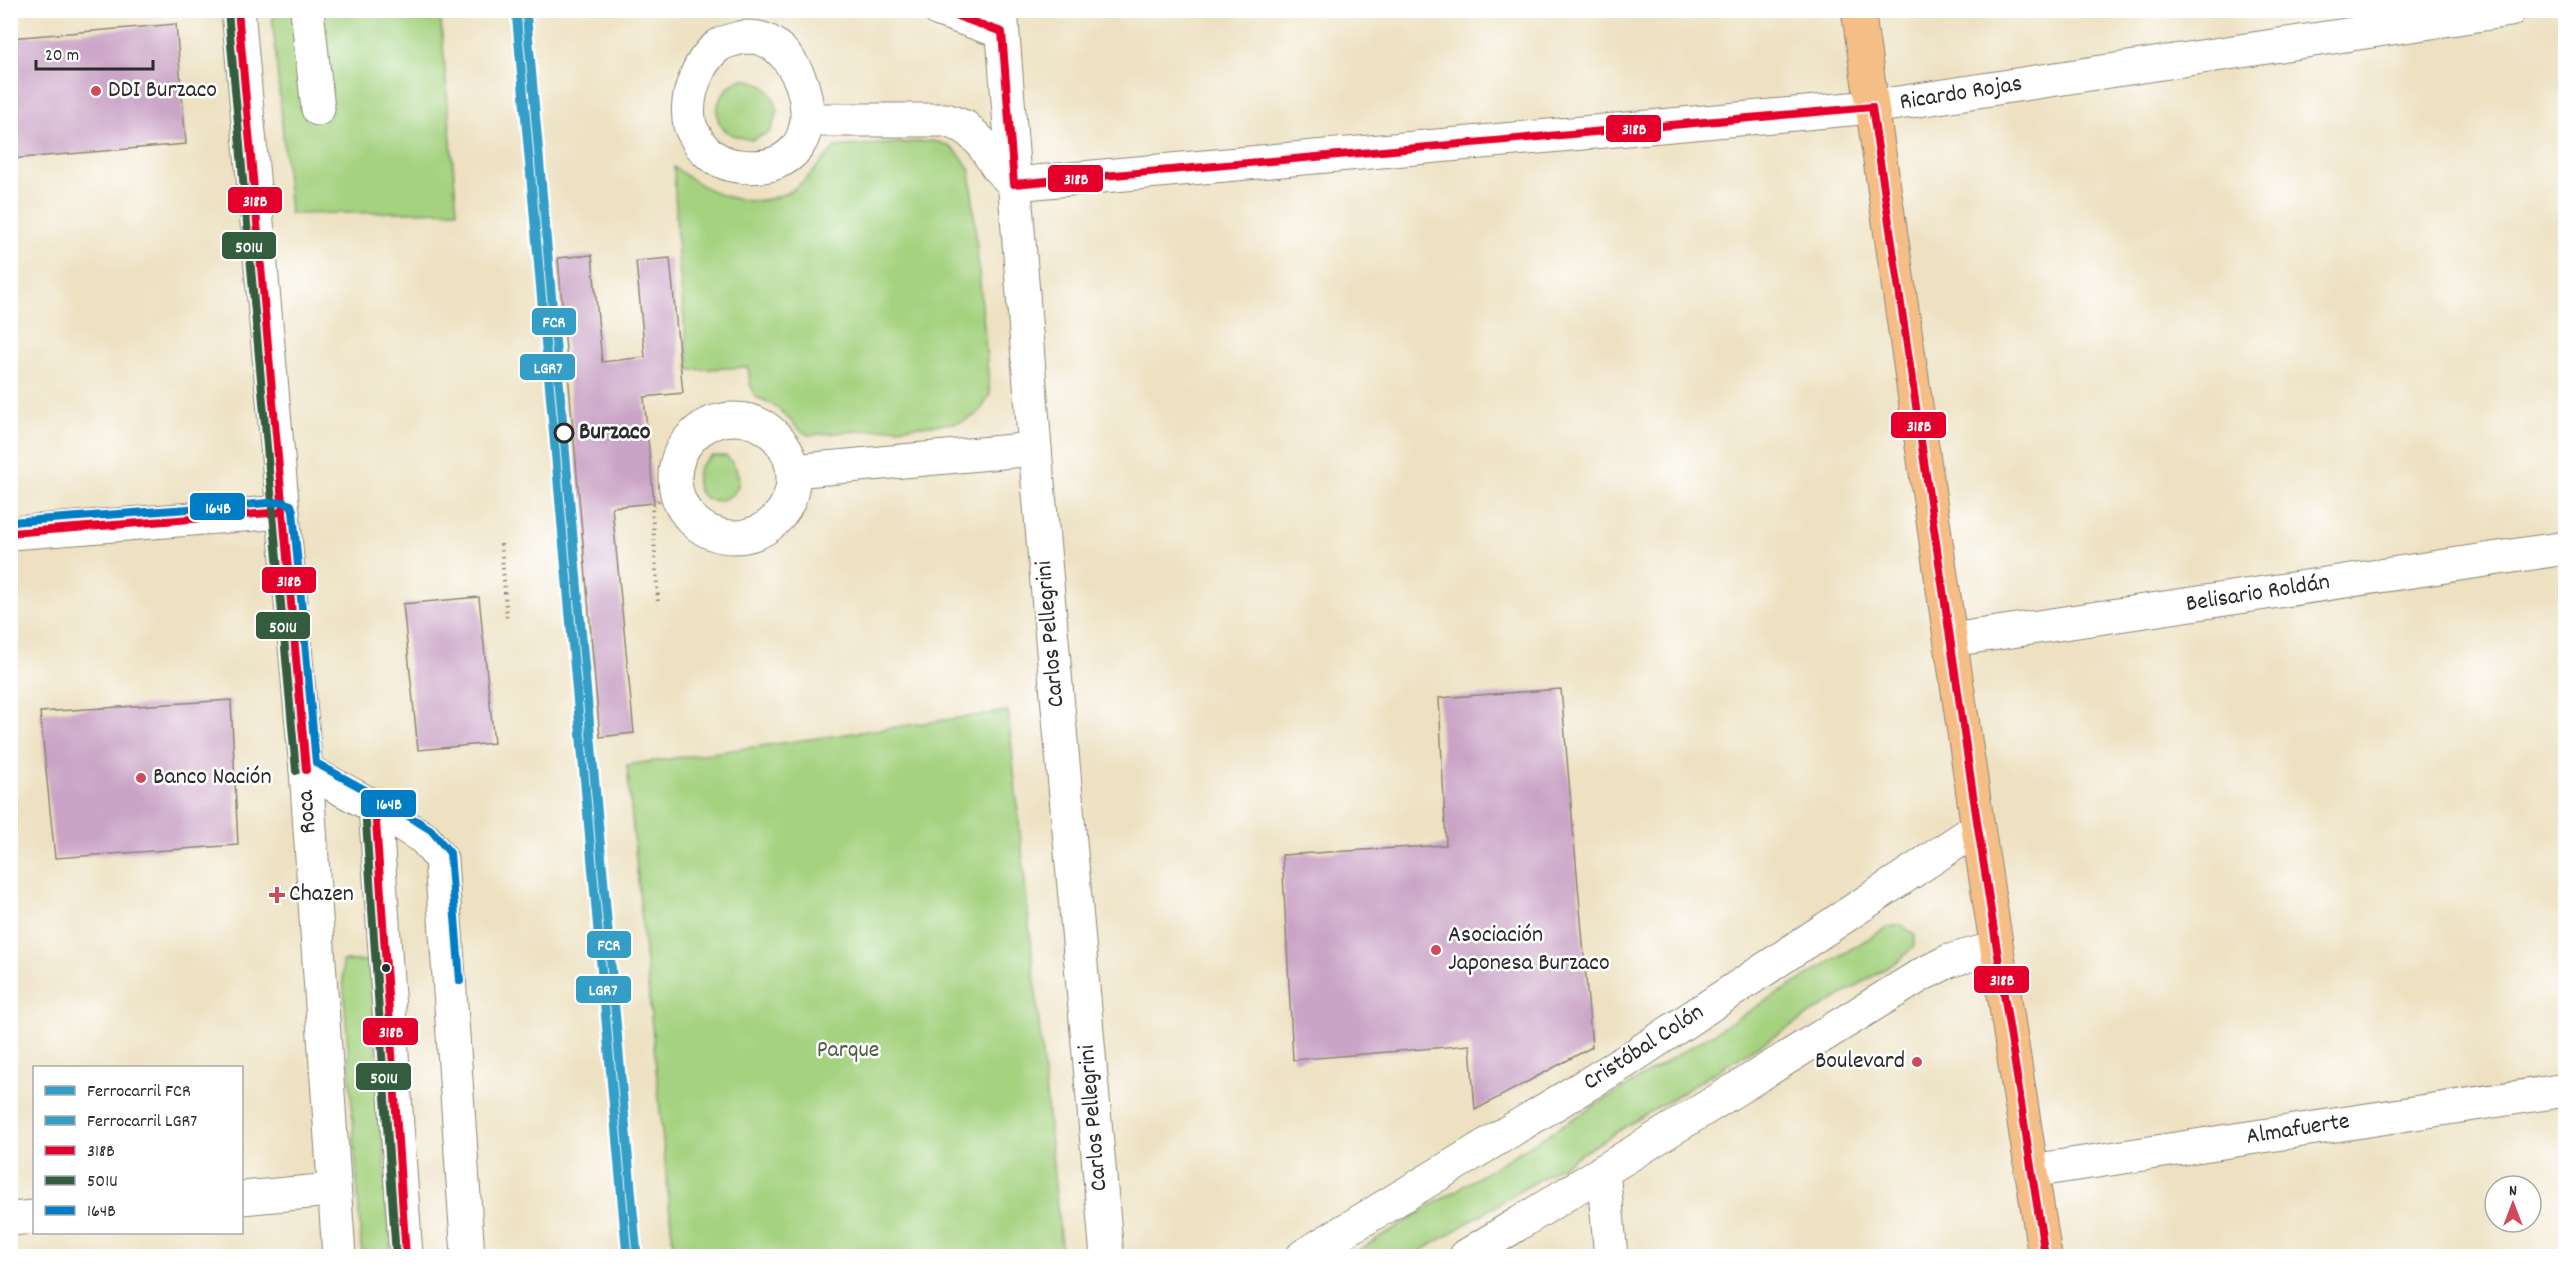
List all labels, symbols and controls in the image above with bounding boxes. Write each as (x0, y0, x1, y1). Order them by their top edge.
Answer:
scale bar (36, 33, 153, 71)
text: 20 m (45, 44, 79, 69)
street label: Ricardo Rojas (1897, 68, 2025, 120)
place label: DDI Burzaco (108, 74, 217, 108)
marker: DDI Burzaco (89, 84, 103, 98)
line badge: 318B (1605, 114, 1662, 143)
text: 318B (1622, 119, 1647, 142)
line badge: 318B (1047, 164, 1104, 193)
text: 318B (1064, 169, 1089, 192)
line badge: 318B (227, 186, 283, 214)
text: 318B (243, 191, 268, 214)
line badge: 501U (221, 231, 277, 260)
text: 501U (235, 237, 263, 260)
line badge: FCR (531, 307, 577, 336)
text: FCR (543, 312, 566, 335)
line badge: LGR7 (519, 353, 576, 381)
text: LGR7 (534, 358, 562, 381)
line badge: 318B (1890, 411, 1947, 439)
place label: Burzaco (579, 416, 651, 450)
text: 318B (1907, 416, 1932, 439)
marker: Burzaco (554, 423, 574, 443)
line badge: 164B (189, 492, 246, 521)
text: 164B (205, 498, 231, 521)
street label: Carlos Pellegrini (1028, 559, 1074, 709)
line badge: 318B (261, 566, 317, 594)
street label: Belisario Roldán (2184, 566, 2332, 622)
text: 318B (277, 571, 302, 594)
line badge: 501U (255, 611, 311, 640)
text: 501U (269, 617, 297, 640)
place label: Banco Nación (153, 761, 271, 795)
marker: Banco Nación (134, 771, 148, 785)
street label: Roca (289, 788, 326, 835)
line badge: 164B (360, 789, 417, 818)
text: 164B (376, 794, 402, 817)
place label: Chazen (289, 878, 354, 912)
marker: Chazen (270, 888, 284, 902)
place label: Asociación Japonesa Burzaco (1448, 919, 1610, 981)
line badge: FCR (586, 930, 632, 959)
text: FCR (598, 935, 621, 958)
marker: Asociación Japonesa Burzaco (1429, 943, 1443, 957)
unlabelled marker (380, 962, 392, 974)
line badge: 318B (1973, 965, 2030, 994)
text: 318B (1990, 970, 2015, 993)
line badge: LGR7 (575, 975, 632, 1004)
text: LGR7 (589, 980, 617, 1003)
street label: Cristóbal Colón (1577, 996, 1711, 1100)
line badge: 318B (362, 1017, 419, 1046)
text: 318B (379, 1022, 404, 1045)
park label: Parque (817, 1034, 879, 1068)
street label: Carlos Pellegrini (1071, 1043, 1117, 1193)
place label: Boulevard (1815, 1045, 1905, 1079)
marker: Boulevard (1910, 1055, 1924, 1069)
line badge: 501U (355, 1062, 412, 1091)
legend (33, 1066, 243, 1234)
text: 501U (370, 1068, 398, 1091)
text: Ferrocarril FCR (87, 1080, 191, 1105)
street label: Almafuerte (2244, 1105, 2352, 1155)
text: Ferrocarril LGR7 (87, 1110, 197, 1135)
text: 318B (87, 1140, 115, 1165)
text: 501U (87, 1170, 118, 1195)
north arrow (2483, 1174, 2543, 1234)
text: N (2509, 1180, 2517, 1203)
text: 164B (87, 1200, 116, 1225)

